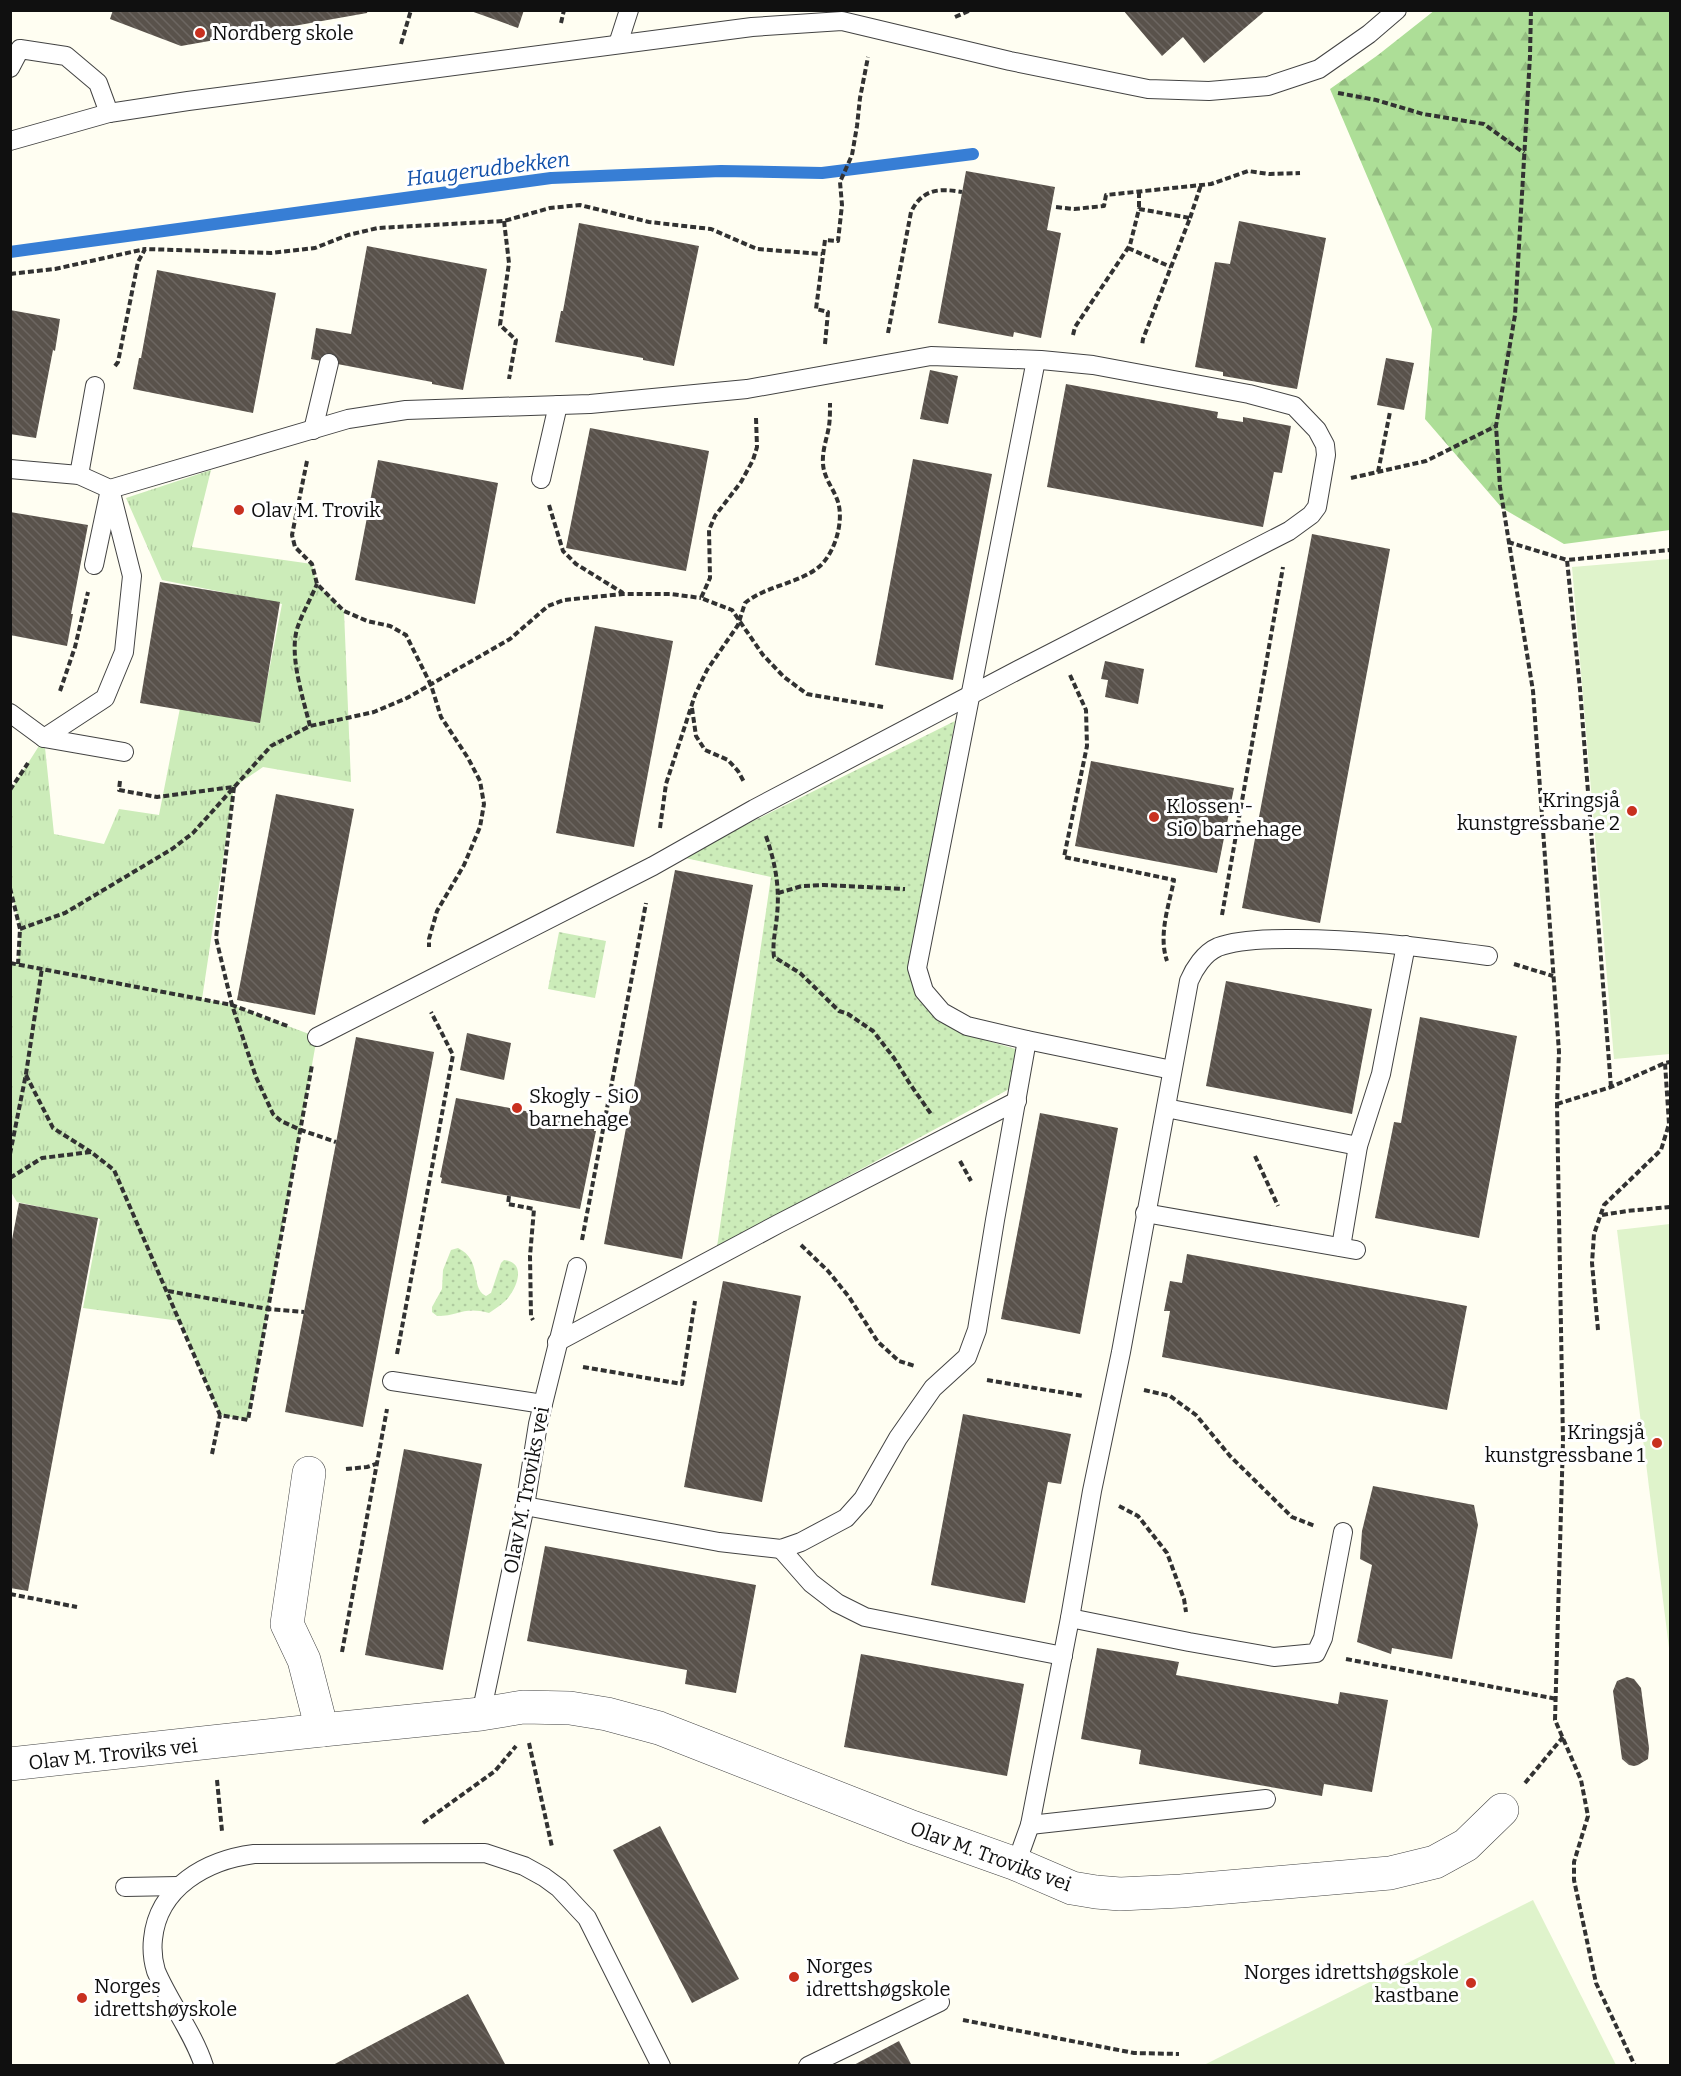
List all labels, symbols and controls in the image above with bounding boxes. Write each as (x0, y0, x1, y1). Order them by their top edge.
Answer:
place label: Nordberg skole (212, 21, 354, 45)
marker: Nordberg skole (193, 26, 207, 40)
water label: Haugerudbekken (405, 146, 571, 192)
place label: Olav M. Trovik (251, 498, 381, 522)
marker: Olav M. Trovik (232, 503, 246, 517)
place label: Kringsjå kunstgressbane 2 (1457, 788, 1620, 835)
place label: Klossen - SiO barnehage (1166, 794, 1302, 841)
marker: Kringsjå kunstgressbane 2 (1625, 804, 1639, 818)
marker: Klossen - SiO barnehage (1147, 810, 1161, 824)
place label: Skogly - SiO barnehage (529, 1084, 639, 1131)
marker: Skogly - SiO barnehage (510, 1101, 524, 1115)
street label: Olav M. Troviks vei (498, 1404, 554, 1576)
place label: Kringsjå kunstgressbane 1 (1485, 1420, 1645, 1467)
marker: Kringsjå kunstgressbane 1 (1650, 1436, 1664, 1450)
street label: Olav M. Troviks vei (27, 1733, 199, 1775)
street label: Olav M. Troviks vei (907, 1816, 1075, 1896)
place label: Norges idrettshøgskole (806, 1954, 950, 2001)
place label: Norges idrettshøgskole kastbane (1244, 1960, 1459, 2007)
marker: Norges idrettshøgskole (787, 1970, 801, 1984)
place label: Norges idrettshøyskole (94, 1974, 237, 2021)
marker: Norges idrettshøgskole kastbane (1464, 1976, 1478, 1990)
marker: Norges idrettshøyskole (75, 1991, 89, 2005)

